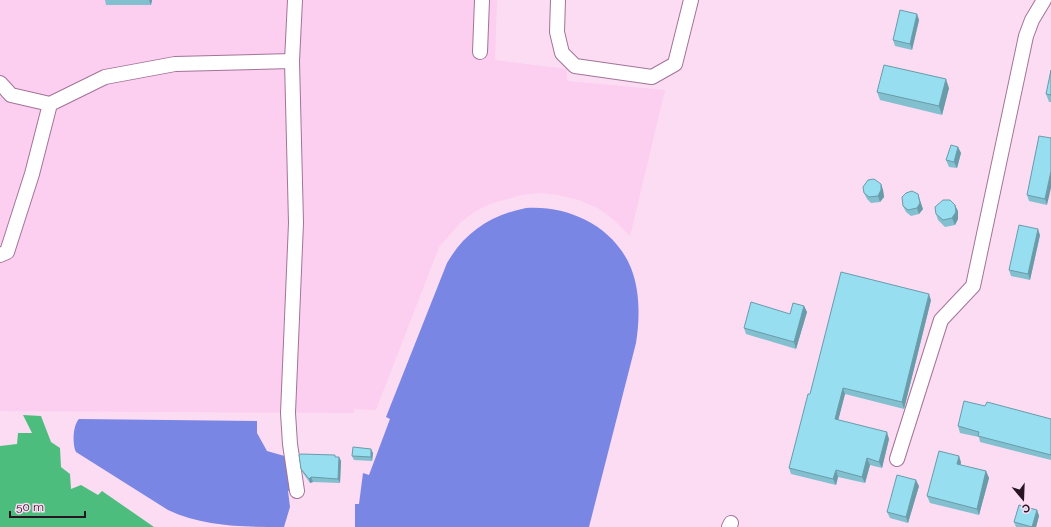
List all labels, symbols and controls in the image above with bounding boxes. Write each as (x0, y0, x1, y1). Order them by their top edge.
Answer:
north arrow (1003, 479, 1043, 519)
scale bar (10, 493, 85, 519)
text: 50 m (16, 500, 44, 514)
text: С (1020, 501, 1032, 516)

